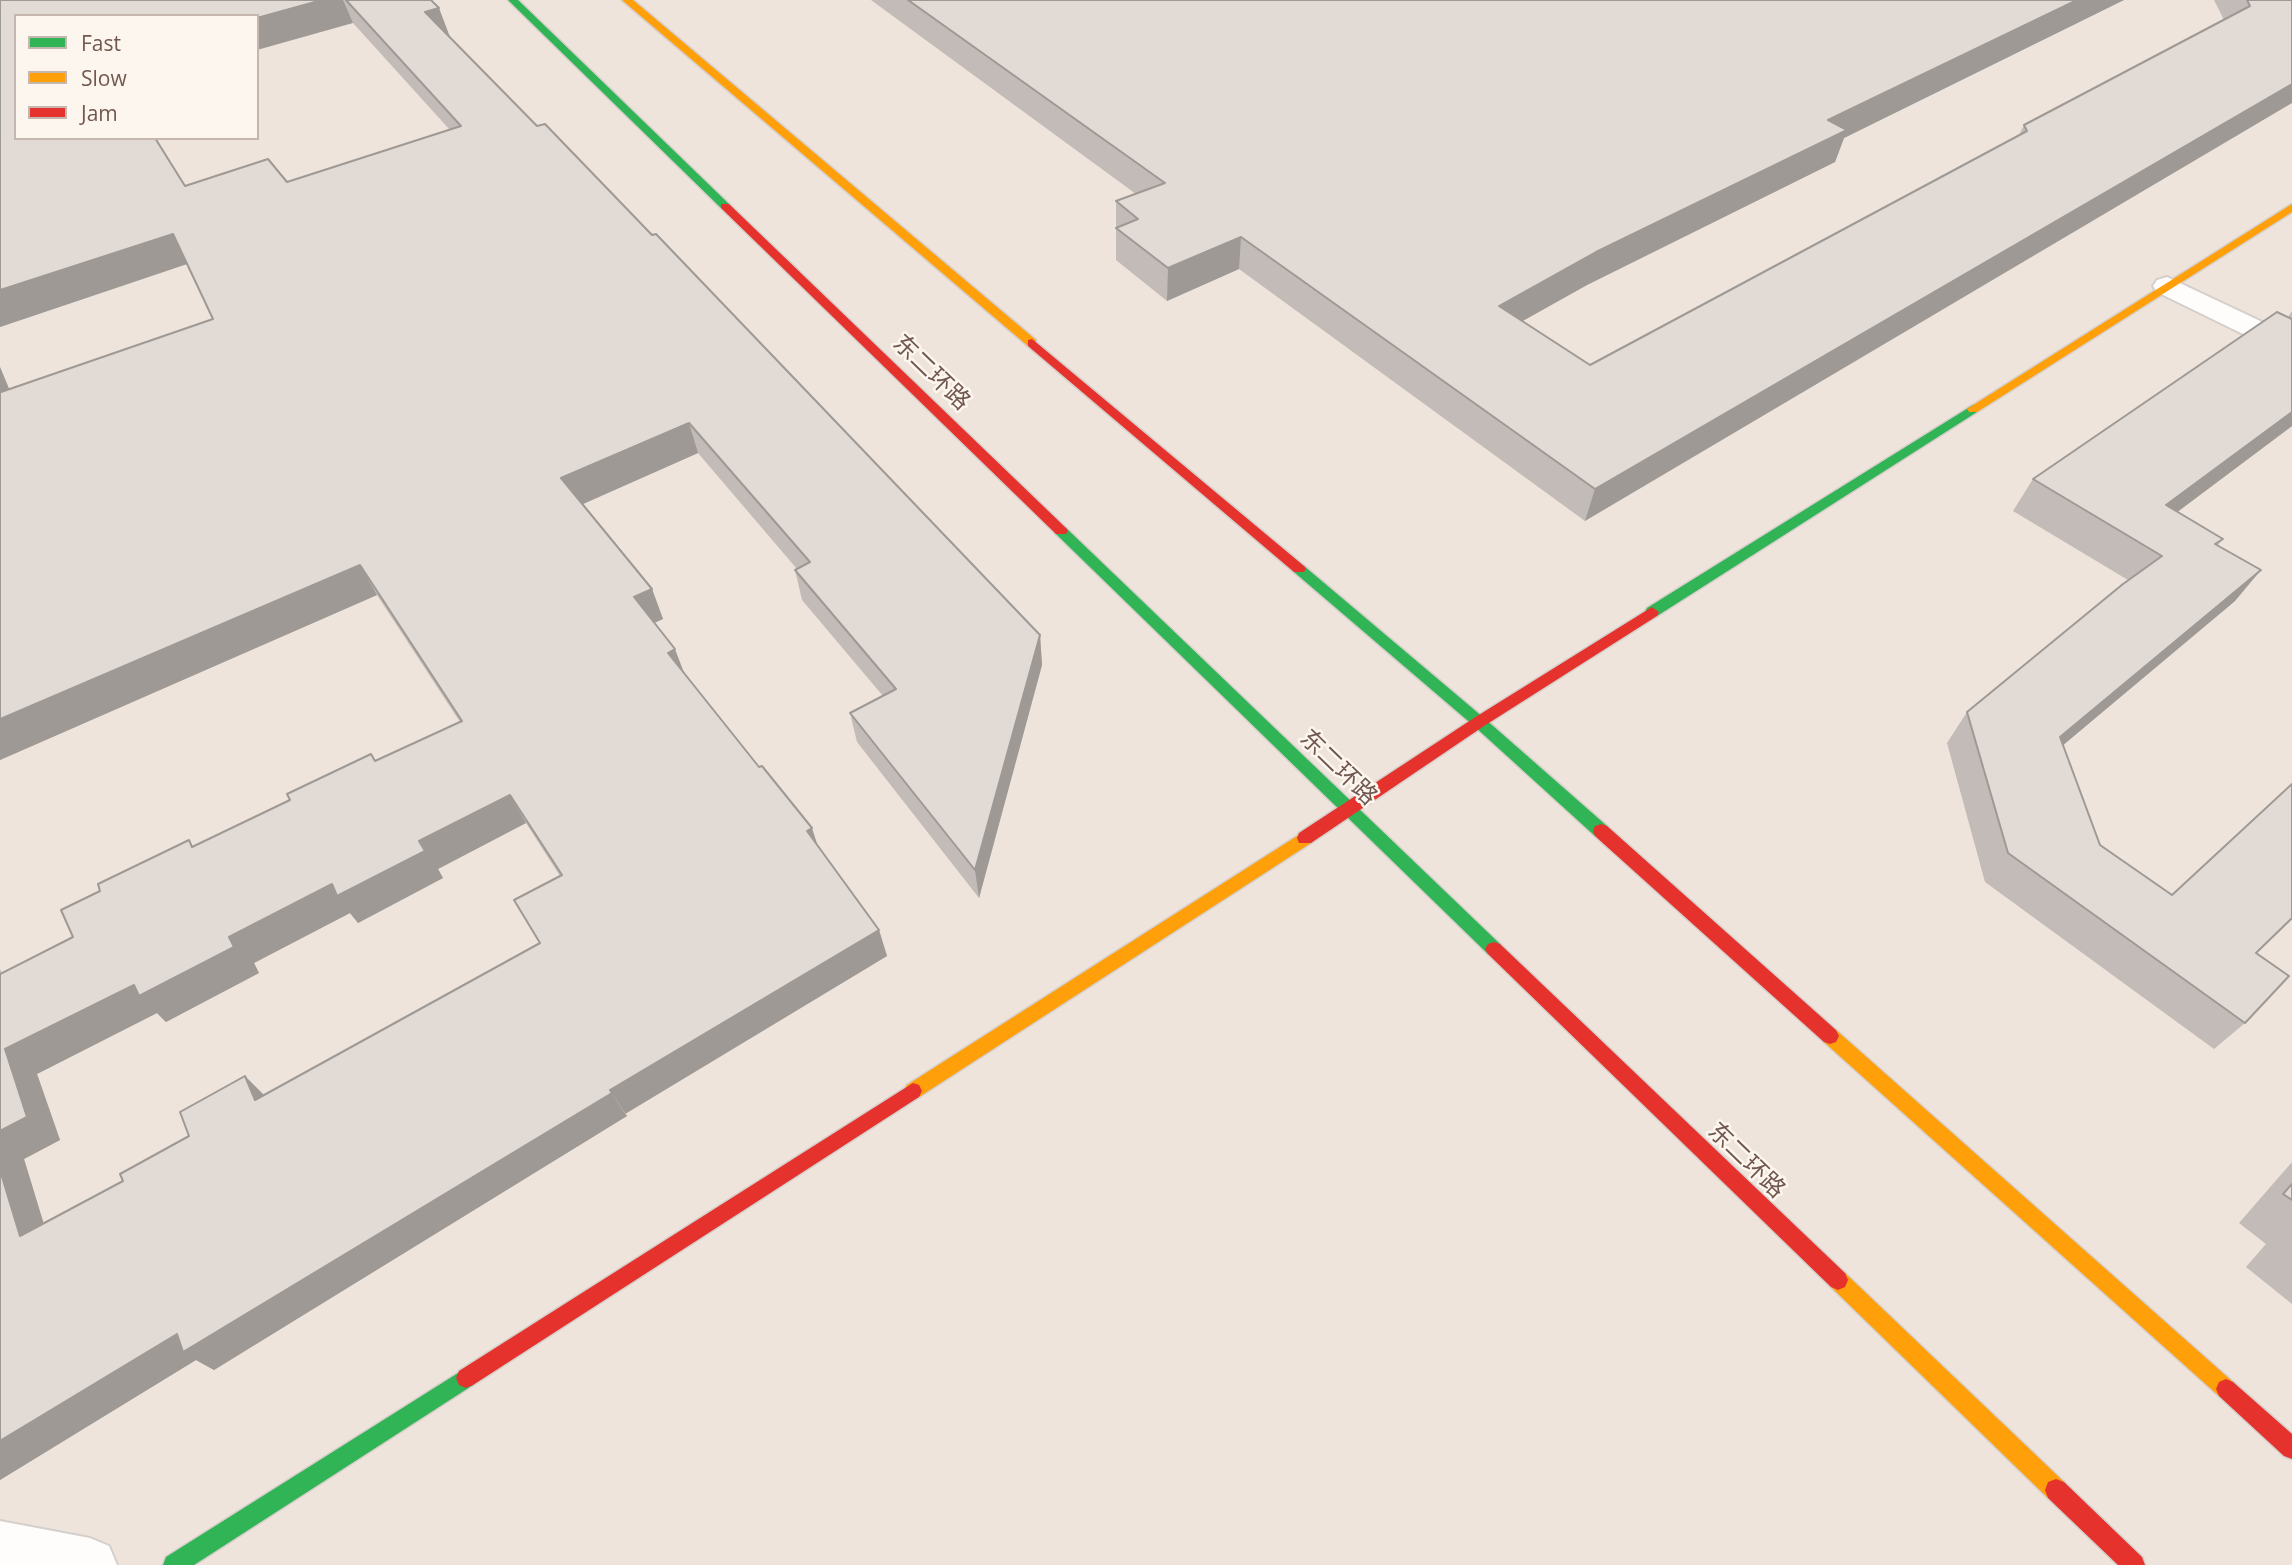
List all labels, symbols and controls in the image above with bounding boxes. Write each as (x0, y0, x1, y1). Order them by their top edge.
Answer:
legend (14, 14, 259, 140)
text: Fast (81, 29, 121, 57)
text: Slow (81, 64, 127, 92)
text: Jam (81, 99, 118, 127)
street label: 东二环路 (886, 329, 976, 417)
street label: 东二环路 (1293, 724, 1383, 812)
street label: 东二环路 (1701, 1117, 1791, 1205)

